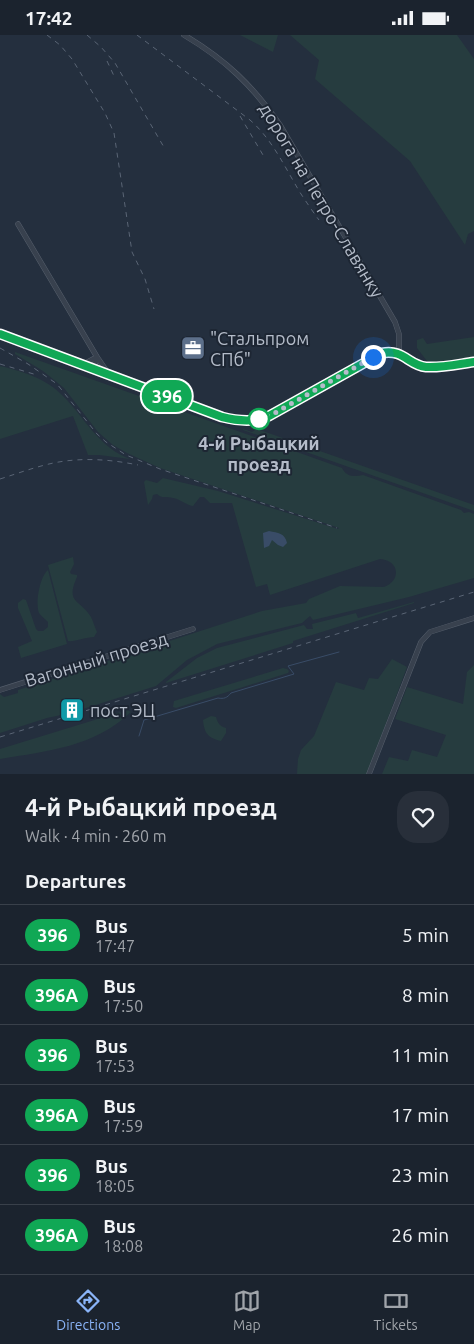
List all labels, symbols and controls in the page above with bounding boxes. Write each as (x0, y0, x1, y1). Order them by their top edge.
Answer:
text: 17:42 (25, 7, 73, 29)
street label: дорога на Петро-Славянку (256, 99, 388, 301)
place label: "Стальпром СПб" (210, 328, 309, 369)
office icon: "Стальпром СПб" (180, 335, 206, 361)
your location (361, 345, 386, 370)
line badge: 396 (138, 380, 196, 412)
text: 396 (152, 386, 182, 406)
marker: 4-й Рыбацкий проезд (248, 408, 270, 430)
place label: 4-й Рыбацкий проезд (198, 433, 320, 474)
street label: Вагонный проезд (22, 628, 170, 690)
building icon: пост ЭЦ (59, 697, 85, 723)
place label: пост ЭЦ (90, 700, 156, 720)
button: heart (397, 791, 449, 843)
text: 4-й Рыбацкий проезд (25, 794, 277, 821)
text: Walk · 4 min · 260 m (25, 827, 167, 845)
text: Departures (25, 870, 126, 892)
text: Bus (95, 915, 128, 937)
text: 5 min (402, 924, 449, 946)
text: 396 (37, 925, 68, 945)
text: 17:47 (95, 937, 135, 955)
text: Bus (103, 975, 136, 997)
text: 8 min (402, 984, 449, 1006)
text: 396А (35, 985, 78, 1005)
text: 17:50 (103, 997, 143, 1015)
text: Bus (95, 1035, 128, 1057)
text: 11 min (391, 1044, 449, 1066)
text: 396 (37, 1045, 68, 1065)
text: 17:53 (95, 1057, 135, 1075)
text: Bus (103, 1095, 136, 1117)
text: 17 min (391, 1104, 449, 1126)
text: 396А (35, 1105, 78, 1125)
text: 17:59 (103, 1117, 143, 1135)
text: Bus (95, 1155, 128, 1177)
text: 23 min (391, 1164, 449, 1186)
text: 396 (37, 1165, 68, 1185)
text: 18:05 (95, 1177, 135, 1195)
text: Bus (103, 1215, 136, 1237)
text: 26 min (391, 1224, 449, 1246)
text: 396А (35, 1225, 78, 1245)
text: 18:08 (103, 1237, 143, 1255)
tab: Directions (56, 1287, 120, 1333)
tab: Map (233, 1287, 261, 1333)
tab: Tickets (374, 1287, 418, 1333)

